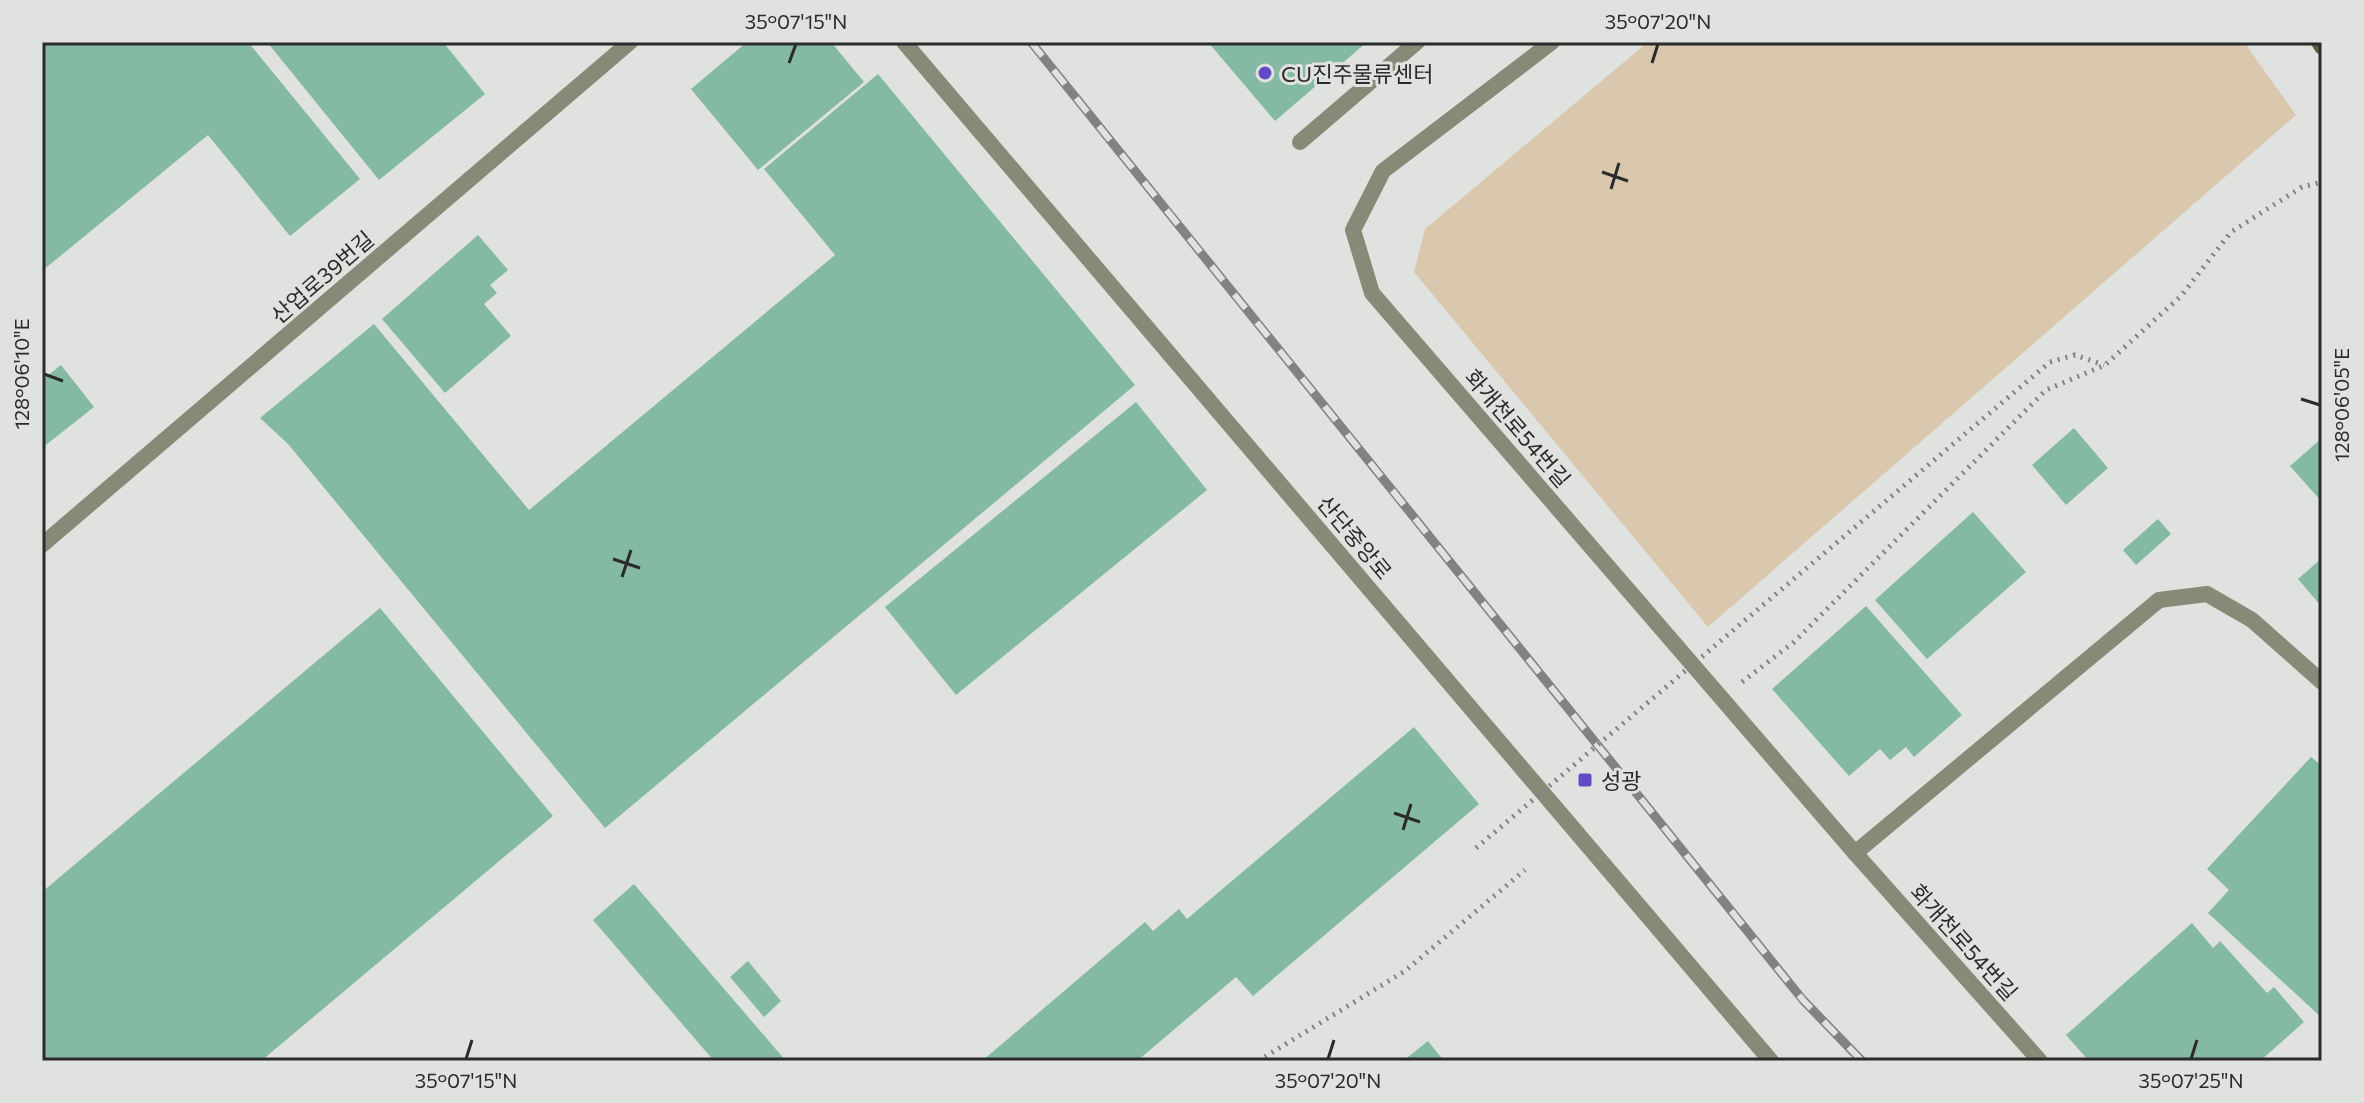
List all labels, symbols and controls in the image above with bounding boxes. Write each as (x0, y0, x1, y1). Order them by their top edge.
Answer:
text: 35°07'15"N (745, 9, 847, 33)
text: 35°07'20"N (1605, 9, 1711, 33)
place label: CU진주물류센터 (1281, 60, 1434, 87)
marker: CU진주물류센터 (1256, 64, 1274, 82)
street label: 산업로39번길 (265, 225, 379, 329)
text: 128°06'10"E (9, 318, 33, 430)
text: 128°06'05"E (2329, 348, 2353, 462)
street label: 화개천로54번길 (1459, 364, 1577, 492)
street label: 산단중앙로 (1312, 490, 1398, 584)
place label: 성광 (1601, 767, 1641, 794)
marker: 성광 (1576, 771, 1594, 789)
street label: 화개천로54번길 (1905, 878, 2023, 1006)
text: 35°07'15"N (415, 1068, 517, 1092)
text: 35°07'20"N (1275, 1068, 1381, 1092)
text: 35°07'25"N (2139, 1068, 2243, 1092)

